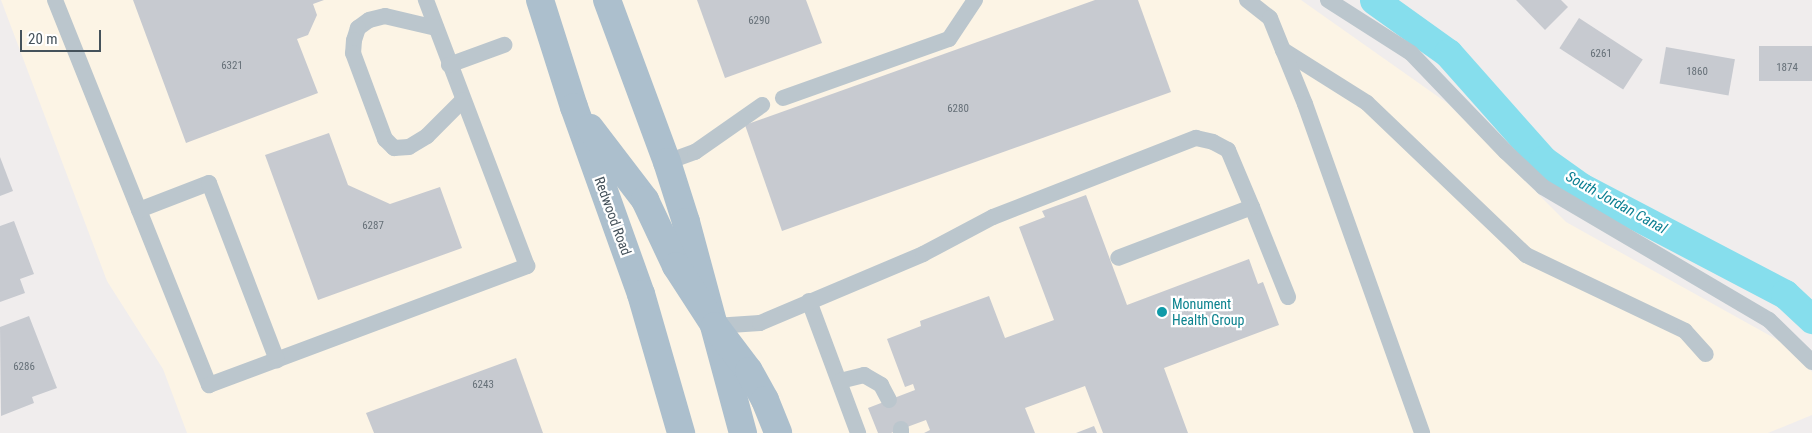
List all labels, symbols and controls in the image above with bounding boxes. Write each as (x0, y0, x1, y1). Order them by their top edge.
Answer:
house number: 6290 (748, 14, 770, 28)
scale bar (22, 20, 104, 52)
text: 20 m (28, 30, 58, 48)
house number: 6261 (1590, 47, 1612, 61)
house number: 6321 (221, 59, 243, 73)
house number: 1874 (1776, 61, 1798, 75)
house number: 1860 (1686, 65, 1708, 79)
house number: 6280 (947, 102, 969, 116)
water label: South Jordan Canal (1562, 168, 1670, 238)
street label: Redwood Road (591, 174, 635, 258)
house number: 6287 (362, 219, 384, 233)
place label: Monument Health Group (1172, 296, 1244, 328)
marker: Monument Health Group (1156, 306, 1168, 318)
house number: 6286 (13, 360, 35, 374)
house number: 6243 (472, 378, 494, 392)

